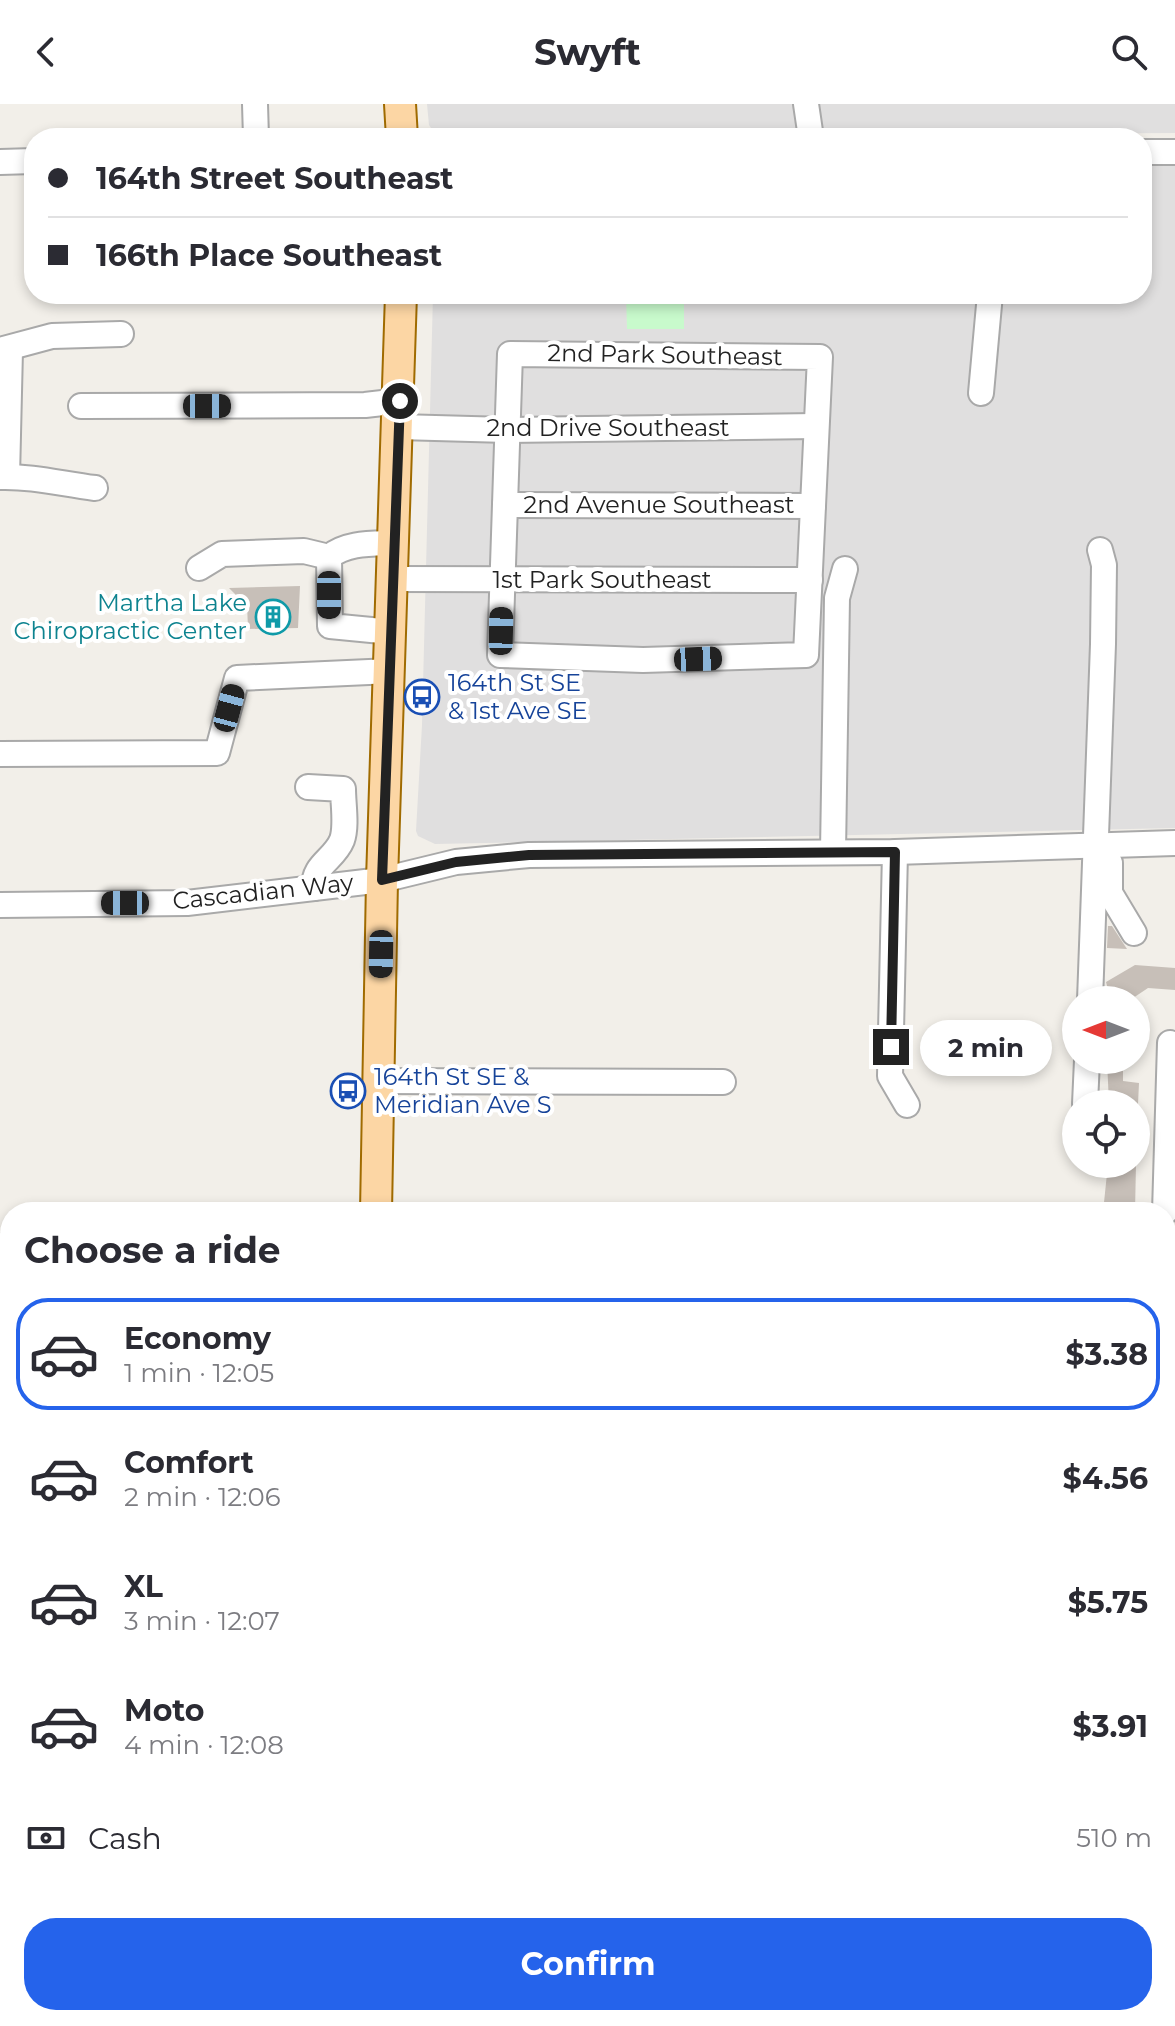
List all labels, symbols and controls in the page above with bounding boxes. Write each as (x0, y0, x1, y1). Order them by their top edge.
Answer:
icon: back (24, 30, 68, 74)
text: Swyft (534, 30, 641, 74)
icon: search (1107, 30, 1151, 74)
text: 164th Street Southeast (96, 160, 453, 197)
text: 166th Place Southeast (96, 237, 442, 274)
street label: 2nd Park Southeast (547, 338, 783, 371)
route start (382, 383, 418, 419)
car (183, 394, 231, 418)
street label: 2nd Drive Southeast (486, 413, 730, 442)
street label: 2nd Avenue Southeast (524, 490, 795, 519)
street label: 1st Park Southeast (492, 565, 712, 594)
car (317, 571, 341, 619)
place label: Martha Lake Chiropractic Center (14, 588, 247, 645)
building icon: Martha Lake Chiropractic Center (254, 598, 292, 636)
car (489, 607, 513, 655)
car (674, 646, 722, 672)
place label: 164th St SE & 1st Ave SE (448, 668, 588, 725)
bus stop icon: 164th St SE & 1st Ave SE (403, 678, 441, 716)
car (211, 682, 247, 734)
street label: Cascadian Way (171, 868, 355, 915)
car (101, 891, 149, 915)
car (369, 930, 393, 978)
north arrow (1062, 986, 1150, 1074)
map controls (1062, 986, 1150, 1178)
callout: 2 min (919, 1019, 1051, 1075)
route end (873, 1029, 909, 1065)
text: 2 min (948, 1032, 1024, 1064)
place label: 164th St SE & Meridian Ave S (374, 1062, 551, 1119)
bus stop icon: 164th St SE & Meridian Ave S (329, 1072, 367, 1110)
button: locate (1062, 1090, 1150, 1178)
text: Choose a ride (24, 1228, 281, 1272)
icon: car (28, 1318, 100, 1390)
text: Economy (124, 1320, 271, 1357)
text: $3.38 (1065, 1336, 1148, 1373)
text: 1 min · 12:05 (124, 1357, 274, 1389)
icon: car (28, 1442, 100, 1514)
text: Comfort (124, 1444, 254, 1481)
text: $4.56 (1062, 1460, 1148, 1497)
text: 2 min · 12:06 (124, 1481, 281, 1513)
icon: car (28, 1566, 100, 1638)
text: XL (124, 1568, 163, 1605)
text: $5.75 (1068, 1584, 1148, 1621)
text: 3 min · 12:07 (124, 1605, 280, 1637)
icon: car (28, 1690, 100, 1762)
text: Moto (124, 1692, 205, 1729)
text: $3.91 (1073, 1708, 1148, 1745)
text: 4 min · 12:08 (124, 1729, 284, 1761)
icon: cash (24, 1816, 68, 1860)
text: Cash (88, 1820, 162, 1857)
text: 510 m (1076, 1822, 1152, 1854)
button: Confirm (24, 1918, 1152, 2010)

